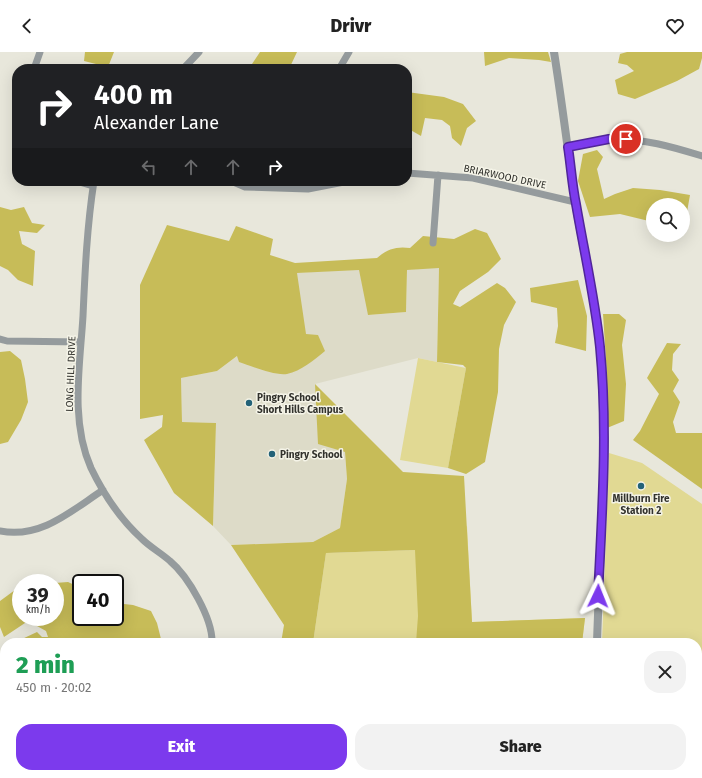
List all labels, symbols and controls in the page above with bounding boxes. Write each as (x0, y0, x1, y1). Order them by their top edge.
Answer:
icon: back (16, 15, 38, 37)
text: Drivr (331, 15, 371, 37)
icon: heart (664, 15, 686, 37)
text: 400 m (94, 78, 173, 111)
icon: right (28, 80, 80, 132)
text: Alexander Lane (94, 112, 219, 134)
pin (609, 122, 643, 156)
icon: arrive (615, 128, 637, 150)
icon: left (138, 156, 160, 178)
icon: ahead (180, 156, 202, 178)
icon: ahead (222, 156, 244, 178)
icon: right (264, 156, 286, 178)
street label: BRIARWOOD DRIVE (462, 162, 547, 192)
map controls (646, 198, 690, 242)
button: search (646, 198, 690, 242)
street label: LONG HILL DRIVE (64, 336, 78, 412)
place label: Pingry School Short Hills Campus (257, 392, 343, 416)
marker: Pingry School Short Hills Campus (244, 398, 254, 408)
marker: Pingry School (267, 449, 277, 459)
place label: Pingry School (280, 449, 343, 461)
marker: Millburn Fire Station 2 (636, 481, 646, 491)
place label: Millburn Fire Station 2 (612, 493, 670, 517)
speed limit sign: 40 (72, 574, 124, 626)
position arrow (577, 575, 619, 617)
text: 39 (27, 583, 49, 607)
text: km/h (26, 604, 50, 616)
text: 2 min (16, 651, 75, 679)
button: close (644, 651, 686, 693)
text: 450 m · 20:02 (16, 680, 92, 695)
button: Exit (16, 724, 347, 770)
button: Share (355, 724, 686, 770)

